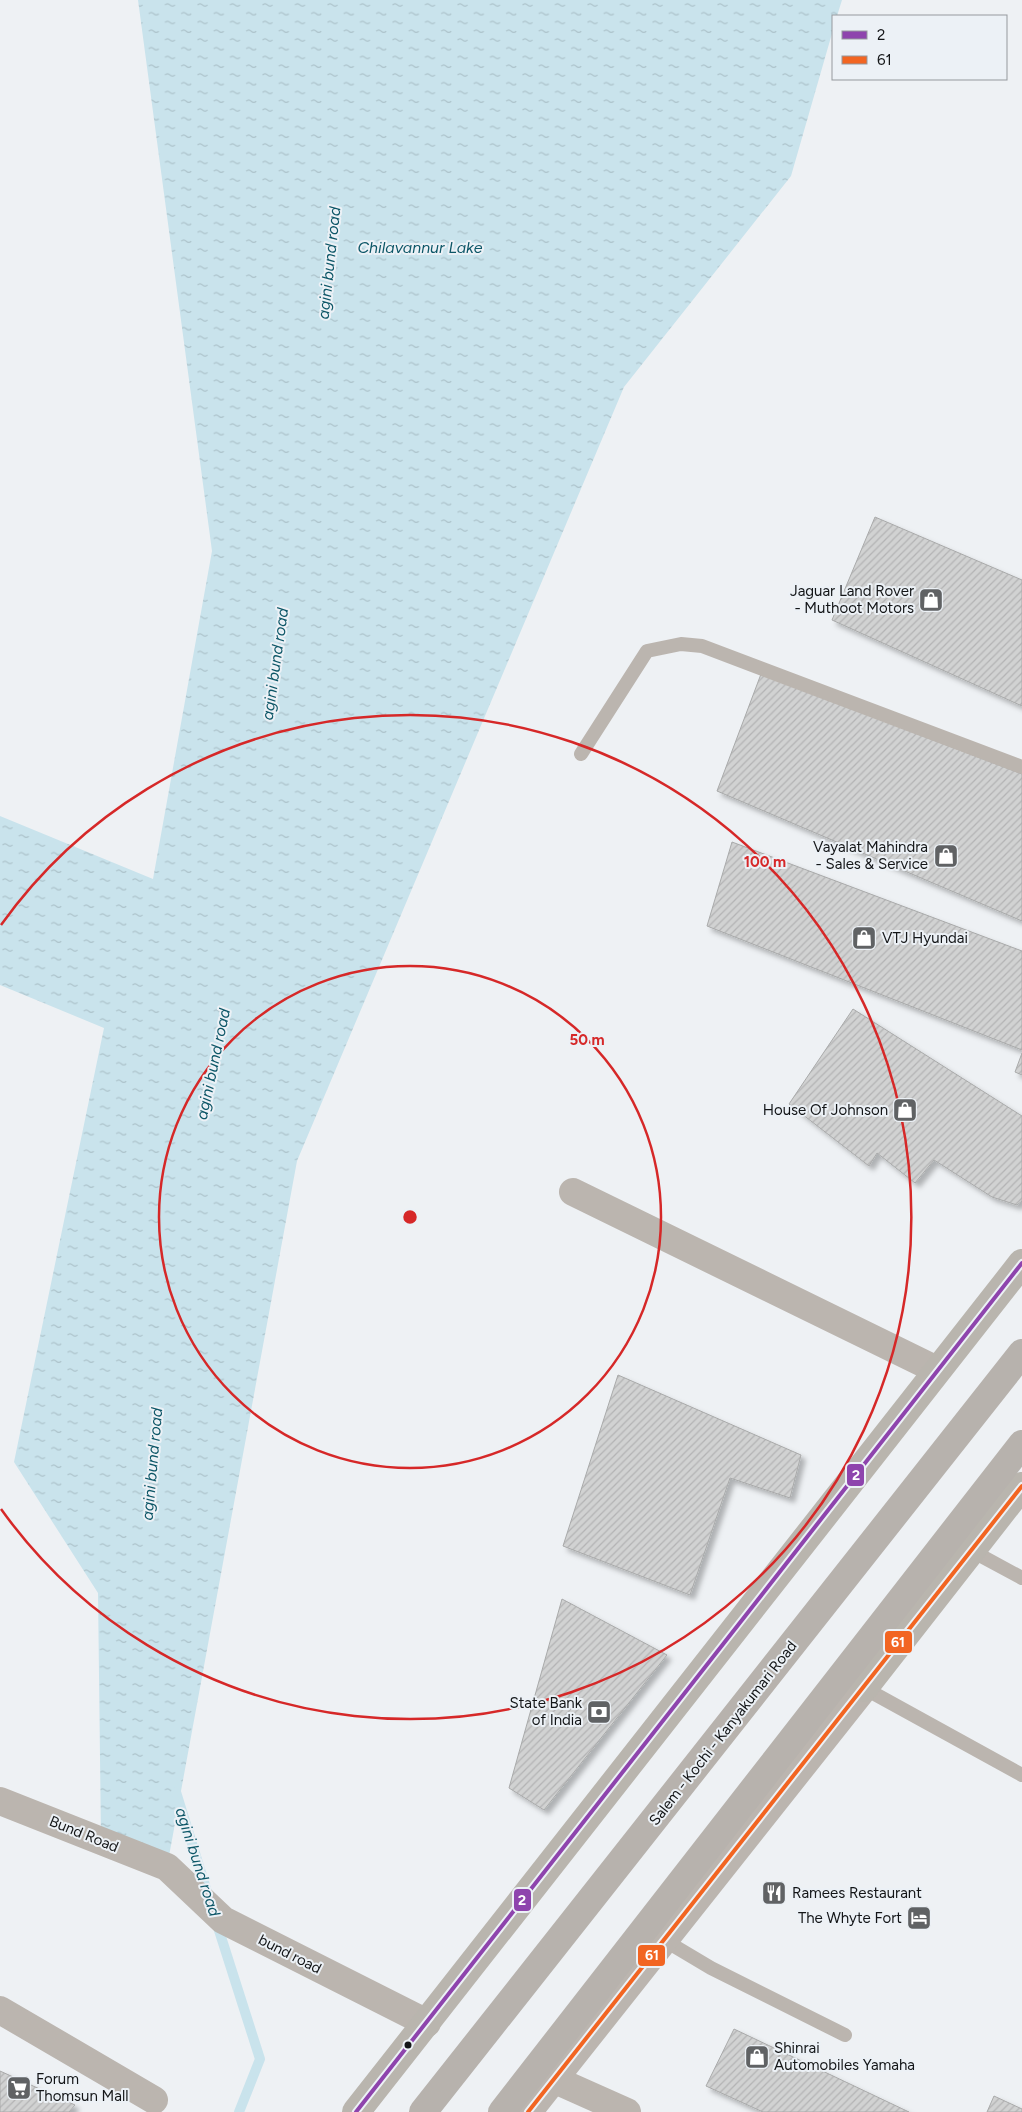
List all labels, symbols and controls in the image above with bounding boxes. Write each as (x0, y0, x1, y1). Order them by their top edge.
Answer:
legend (832, 15, 1007, 80)
text: 2 (877, 26, 885, 44)
text: 61 (877, 51, 892, 69)
water label: agini bund road (314, 205, 344, 320)
water label: Chilavannur Lake (358, 238, 483, 257)
place label: Jaguar Land Rover - Muthoot Motors (790, 582, 914, 617)
shop icon: Jaguar Land Rover - Muthoot Motors (918, 587, 944, 613)
water label: agini bund road (258, 606, 292, 721)
place label: Vayalat Mahindra - Sales & Service (813, 838, 928, 873)
shop icon: Vayalat Mahindra - Sales & Service (933, 843, 959, 869)
text: 100 m (744, 853, 786, 871)
shop icon: VTJ Hyundai (851, 925, 877, 951)
place label: VTJ Hyundai (882, 929, 968, 947)
water label: agini bund road (192, 1006, 234, 1121)
text: 50 m (569, 1031, 605, 1049)
shop icon: House Of Johnson (892, 1097, 918, 1123)
place label: House Of Johnson (763, 1101, 888, 1119)
centre of rings (401, 1208, 419, 1226)
water label: agini bund road (138, 1406, 166, 1521)
line badge: 2 (846, 1463, 865, 1487)
text: 2 (852, 1467, 860, 1484)
line badge: 61 (884, 1630, 913, 1654)
text: 61 (891, 1634, 905, 1651)
street label: Salem - Kochi - Kanyakumari Road (645, 1637, 801, 1829)
place label: State Bank of India (510, 1694, 583, 1729)
bank icon: State Bank of India (586, 1699, 612, 1725)
water label: agini bund road (171, 1805, 225, 1919)
street label: Bund Road (47, 1812, 121, 1856)
restaurant icon: Ramees Restaurant (761, 1880, 787, 1906)
place label: Ramees Restaurant (792, 1884, 922, 1902)
line badge: 2 (513, 1888, 532, 1912)
text: 2 (518, 1892, 526, 1909)
hotel icon: The Whyte Fort (906, 1905, 932, 1931)
place label: The Whyte Fort (798, 1909, 902, 1927)
street label: bund road (256, 1930, 324, 1978)
line badge: 61 (637, 1944, 666, 1967)
text: 61 (645, 1947, 659, 1964)
place label: Shinrai Automobiles Yamaha (774, 2039, 915, 2074)
unlabelled marker (403, 2040, 413, 2050)
shop icon: Shinrai Automobiles Yamaha (744, 2044, 770, 2070)
place label: Forum Thomsun Mall (36, 2070, 129, 2105)
supermarket icon: Forum Thomsun Mall (6, 2075, 32, 2101)

